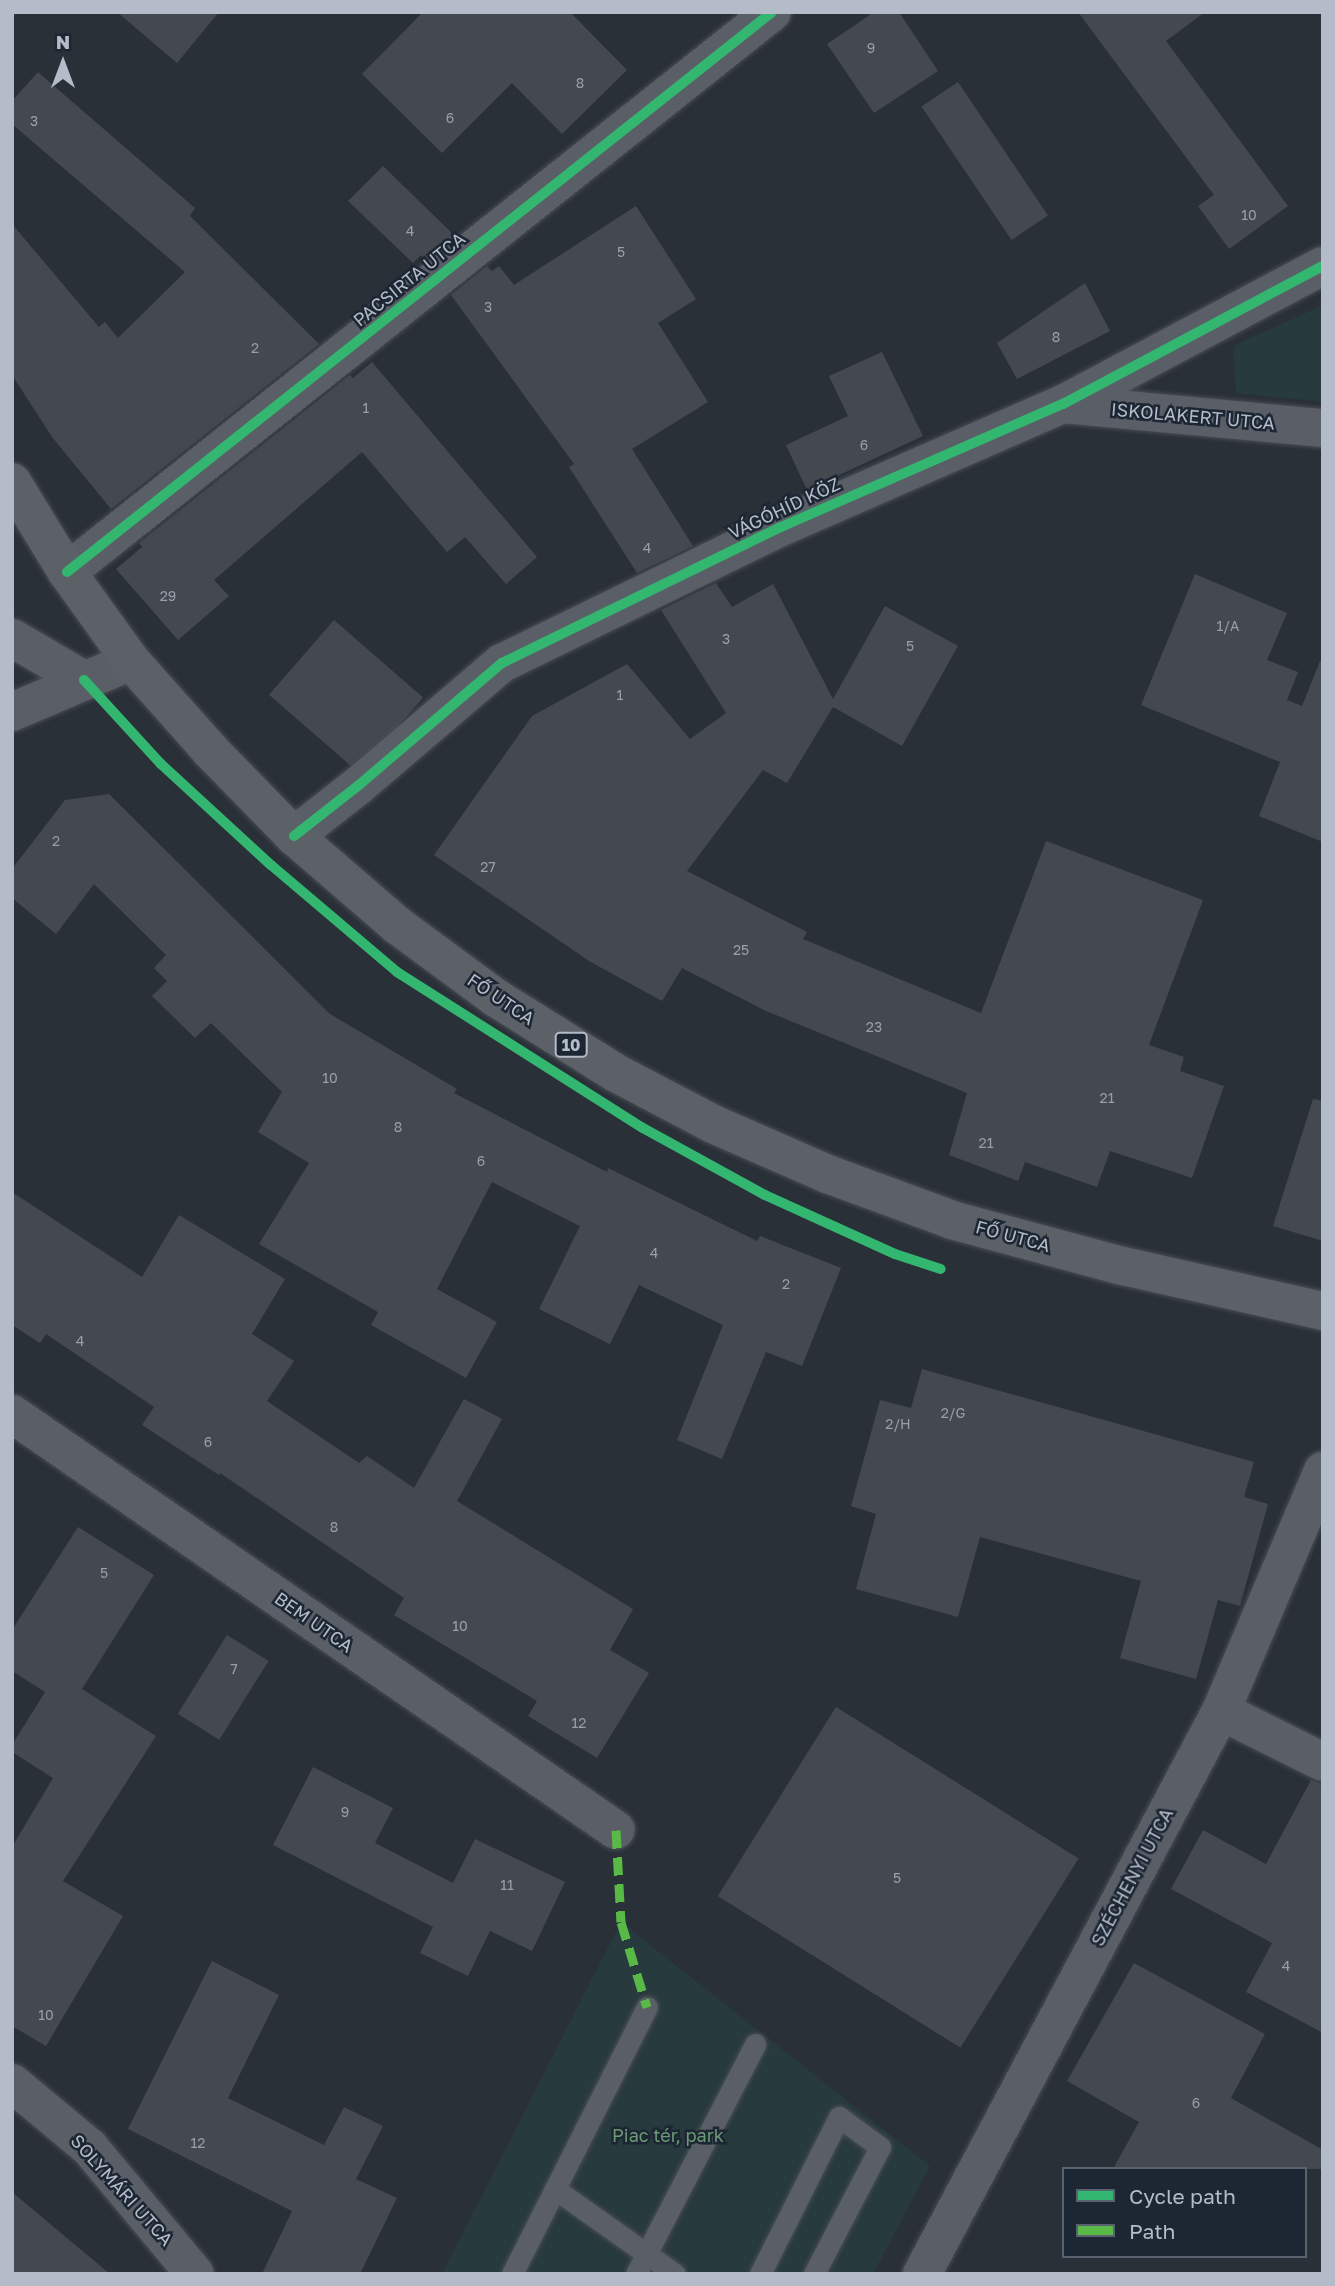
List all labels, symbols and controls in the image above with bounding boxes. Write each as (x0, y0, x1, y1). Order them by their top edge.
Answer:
north arrow (28, 28, 98, 98)
text: N (56, 30, 70, 53)
house number: 9 (867, 40, 875, 56)
house number: 8 (576, 75, 584, 91)
house number: 6 (446, 110, 454, 126)
house number: 3 (30, 113, 38, 129)
house number: 10 (1241, 207, 1257, 223)
house number: 4 (406, 223, 414, 239)
street label: PACSIRTA UTCA (349, 227, 469, 331)
house number: 5 (617, 244, 625, 260)
house number: 3 (484, 299, 492, 315)
house number: 8 (1052, 329, 1060, 345)
house number: 2 (251, 340, 259, 356)
street label: ISKOLAKERT UTCA (1110, 398, 1276, 434)
house number: 1 (363, 400, 369, 416)
house number: 6 (860, 437, 868, 453)
street label: VÁGÓHÍD KÖZ (725, 473, 843, 543)
house number: 4 (643, 540, 651, 556)
house number: 29 (160, 588, 176, 604)
house number: 1/A (1217, 618, 1239, 634)
house number: 3 (722, 631, 730, 647)
house number: 5 (906, 638, 914, 654)
house number: 1 (617, 687, 623, 703)
house number: 2 (52, 833, 60, 849)
house number: 27 (480, 859, 496, 875)
house number: 25 (733, 942, 749, 958)
street label: FŐ UTCA (463, 969, 539, 1029)
house number: 23 (866, 1019, 882, 1035)
road number: 10 (554, 1032, 588, 1058)
house number: 10 (322, 1070, 338, 1086)
house number: 21 (1100, 1090, 1114, 1106)
house number: 8 (394, 1119, 402, 1135)
house number: 21 (979, 1135, 993, 1151)
house number: 6 (477, 1153, 485, 1169)
street label: FŐ UTCA (973, 1216, 1053, 1256)
house number: 4 (650, 1245, 658, 1261)
house number: 2 (782, 1276, 790, 1292)
house number: 4 (76, 1333, 84, 1349)
house number: 2/G (941, 1405, 965, 1421)
house number: 2/H (885, 1416, 911, 1432)
house number: 6 (204, 1434, 212, 1450)
house number: 8 (330, 1519, 338, 1535)
house number: 5 (100, 1565, 108, 1581)
street label: BEM UTCA (271, 1587, 357, 1657)
house number: 10 (452, 1618, 468, 1634)
house number: 7 (230, 1661, 238, 1677)
house number: 12 (572, 1715, 586, 1731)
house number: 9 (341, 1804, 349, 1820)
street label: SZÉCHENYI UTCA (1087, 1804, 1177, 1950)
house number: 5 (893, 1870, 901, 1886)
house number: 11 (500, 1877, 514, 1893)
house number: 4 (1282, 1958, 1290, 1974)
house number: 10 (38, 2007, 54, 2023)
house number: 6 (1192, 2095, 1200, 2111)
park label: Piac tér, park (612, 2124, 724, 2146)
street label: SOLYMÁRI UTCA (66, 2130, 178, 2250)
house number: 12 (191, 2135, 205, 2151)
legend (1062, 2167, 1307, 2258)
text: Cycle path (1129, 2183, 1236, 2209)
text: Path (1129, 2218, 1176, 2244)

